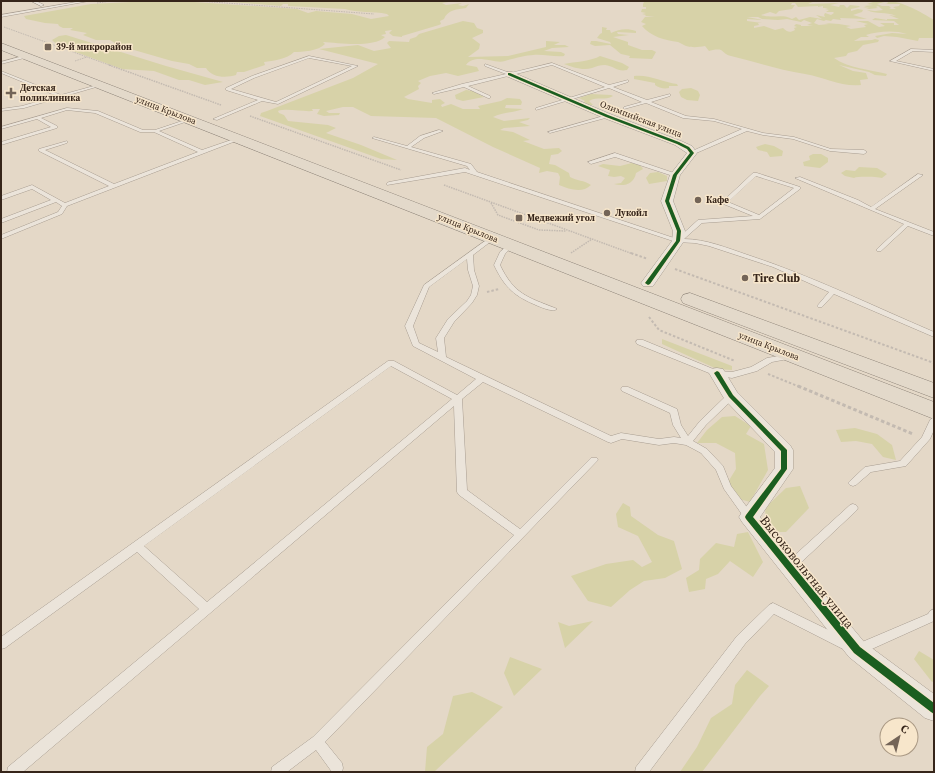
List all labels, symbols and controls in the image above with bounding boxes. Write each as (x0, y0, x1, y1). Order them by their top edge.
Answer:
place label: 39-й микрорайон (56, 41, 132, 53)
marker: 39-й микрорайон (43, 42, 53, 52)
place label: Детская поликлиника (20, 82, 80, 104)
marker: Детская поликлиника (5, 87, 17, 99)
street label: улица Крылова (134, 93, 199, 127)
street label: Олимпийская улица (598, 98, 684, 140)
place label: Кафе (706, 194, 729, 206)
marker: Кафе (693, 195, 703, 205)
place label: Лукойл (615, 207, 648, 219)
marker: Лукойл (602, 208, 612, 218)
street label: улица Крылова (436, 210, 500, 246)
place label: Медвежий угол (527, 212, 596, 224)
marker: Медвежий угол (514, 213, 524, 223)
place label: Tire Club (753, 271, 800, 286)
marker: Tire Club (740, 273, 750, 283)
street label: улица Крылова (737, 329, 802, 363)
street label: Высоковольтная улица (756, 512, 858, 632)
north arrow (879, 717, 919, 757)
text: С (897, 721, 912, 737)

